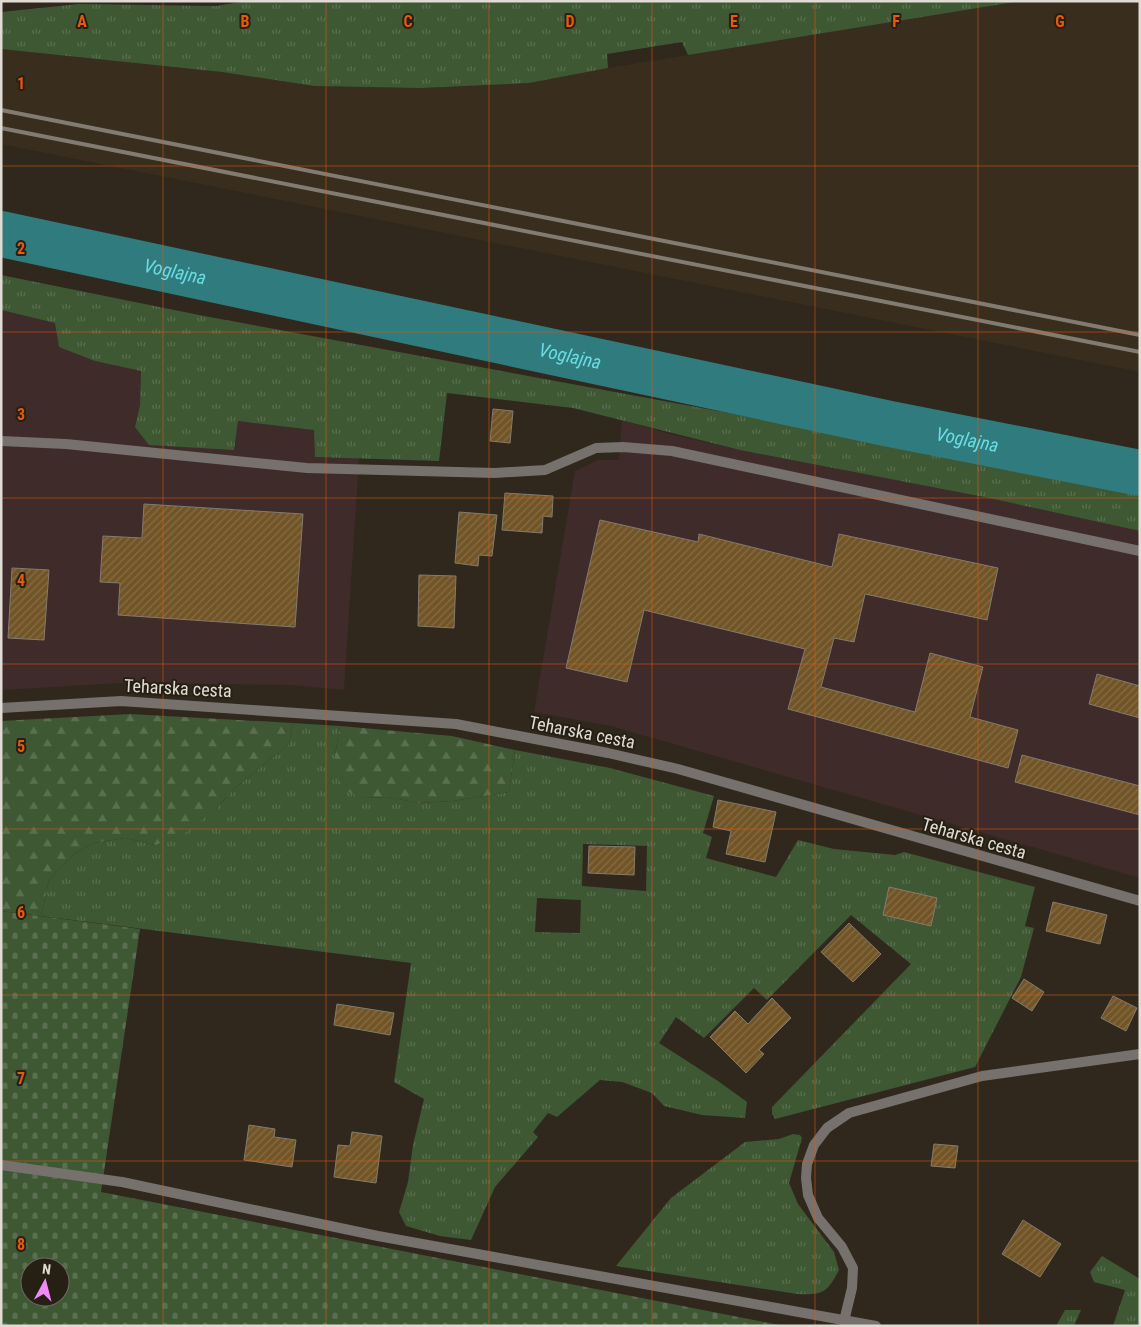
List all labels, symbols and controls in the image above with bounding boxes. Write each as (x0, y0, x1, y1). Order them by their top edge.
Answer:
text: A (77, 12, 87, 31)
text: B (241, 12, 250, 31)
text: C (403, 12, 413, 31)
text: D (565, 12, 575, 31)
text: E (730, 12, 738, 31)
text: F (892, 12, 900, 31)
text: G (1055, 12, 1065, 31)
text: 1 (17, 74, 25, 93)
text: 2 (17, 239, 25, 258)
water label: Voglajna (142, 253, 208, 289)
water label: Voglajna (537, 338, 603, 373)
text: 3 (17, 405, 25, 424)
water label: Voglajna (934, 422, 1001, 457)
text: 4 (17, 571, 25, 590)
street label: Teharska cesta (124, 675, 232, 701)
street label: Teharska cesta (527, 711, 637, 753)
text: 5 (17, 737, 25, 756)
street label: Teharska cesta (919, 813, 1029, 863)
text: 6 (17, 903, 25, 922)
text: 7 (17, 1069, 25, 1088)
text: 8 (17, 1235, 25, 1254)
north arrow (20, 1257, 70, 1307)
text: N (41, 1261, 52, 1278)

